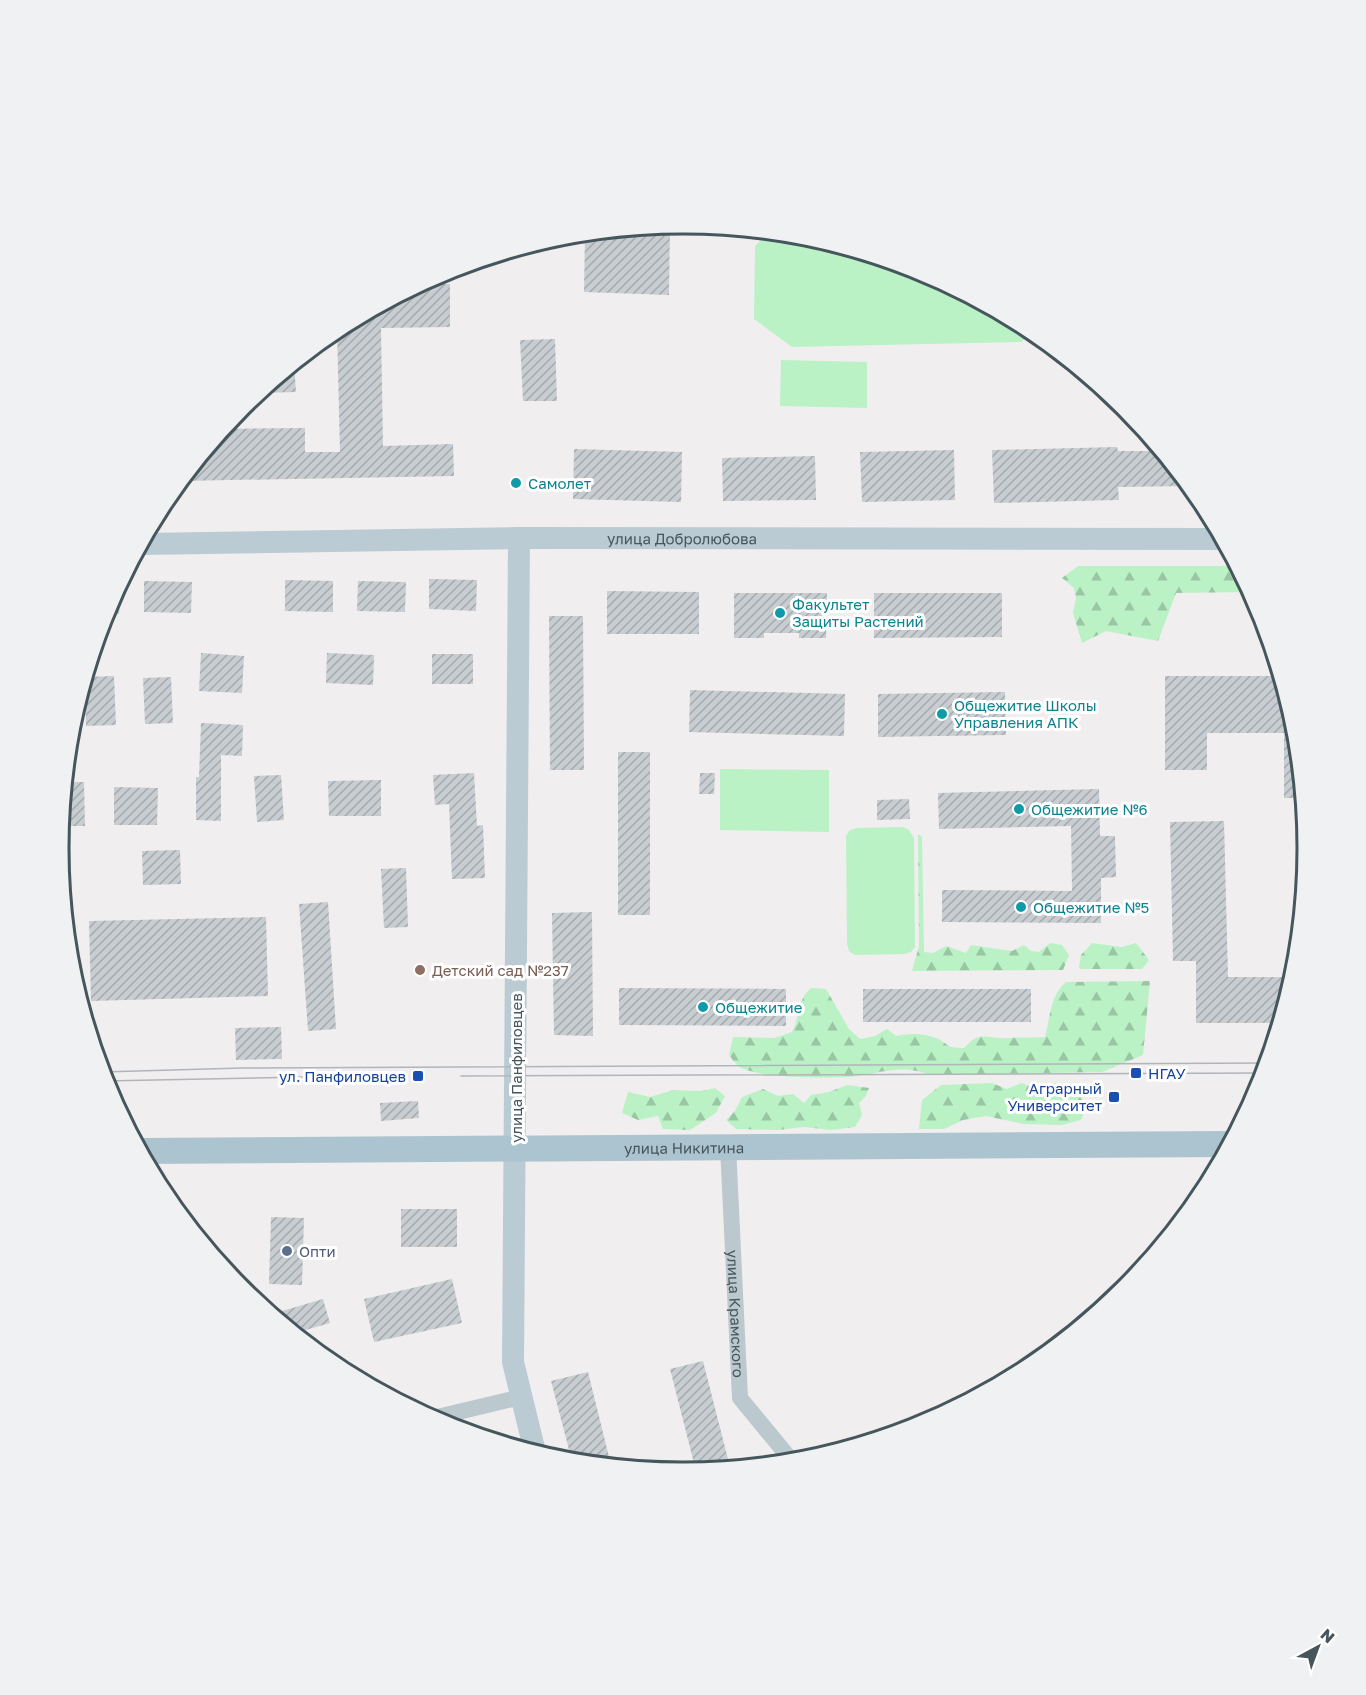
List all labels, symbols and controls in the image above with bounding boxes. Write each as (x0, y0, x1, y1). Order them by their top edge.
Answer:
place label: Самолет (528, 474, 592, 492)
marker: Самолет (509, 476, 523, 490)
street label: улица Добролюбова (607, 529, 757, 547)
place label: Факультет Защиты Растений (792, 595, 924, 630)
marker: Факультет Защиты Растений (773, 606, 787, 620)
place label: Общежитие Школы Управления АПК (954, 696, 1097, 731)
marker: Общежитие Школы Управления АПК (935, 707, 949, 721)
place label: Общежитие №6 (1031, 800, 1148, 818)
marker: Общежитие №6 (1012, 802, 1026, 816)
place label: Общежитие №5 (1033, 898, 1149, 916)
marker: Общежитие №5 (1014, 900, 1028, 914)
place label: Детский сад №237 (432, 961, 569, 979)
marker: Детский сад №237 (413, 963, 427, 977)
street label: улица Панфиловцев (507, 993, 525, 1143)
place label: Общежитие (715, 998, 803, 1016)
marker: Общежитие (696, 1000, 710, 1014)
place label: НГАУ (1148, 1064, 1186, 1082)
marker: НГАУ (1129, 1066, 1143, 1080)
place label: ул. Панфиловцев (279, 1067, 406, 1085)
marker: ул. Панфиловцев (411, 1069, 425, 1083)
place label: Аграрный Университет (1007, 1079, 1103, 1114)
marker: Аграрный Университет (1107, 1090, 1121, 1104)
street label: улица Никитина (624, 1138, 744, 1157)
place label: Опти (299, 1242, 336, 1260)
marker: Опти (280, 1244, 294, 1258)
street label: улица Крамского (724, 1249, 748, 1378)
north arrow (1288, 1617, 1348, 1677)
text: N (1317, 1624, 1339, 1647)

